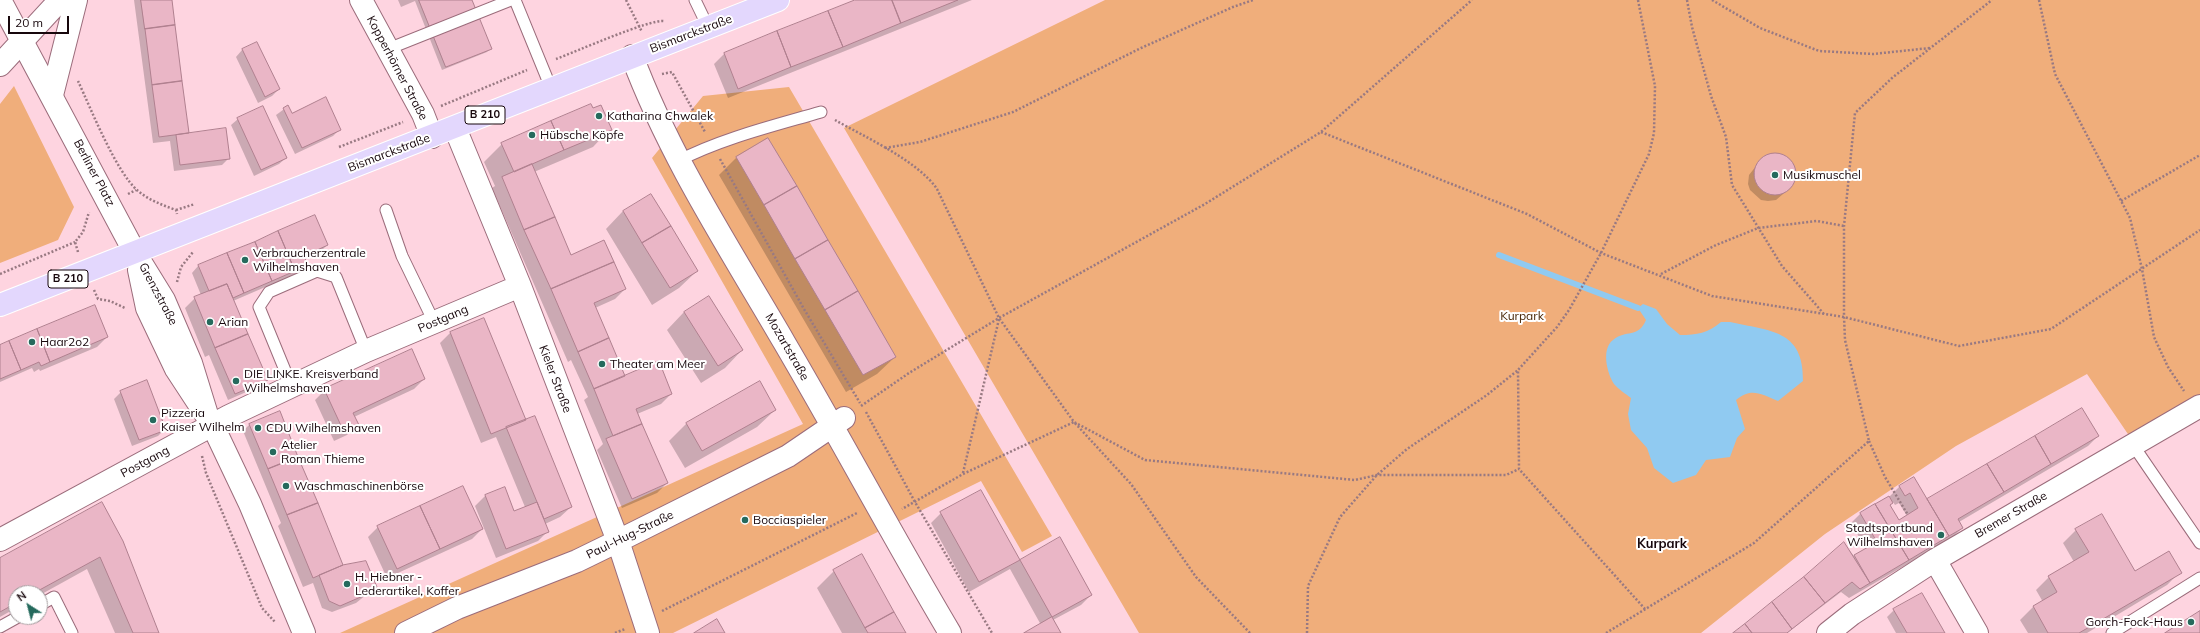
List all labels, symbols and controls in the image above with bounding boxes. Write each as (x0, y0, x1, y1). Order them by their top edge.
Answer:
scale bar (10, 8, 71, 34)
street label: Bismarckstraße (648, 12, 734, 56)
street label: Kopperhörner Straße (363, 13, 431, 123)
text: 20 m (15, 15, 43, 30)
road number: B 210 (465, 106, 505, 124)
place label: Katharina Chwalek (607, 109, 713, 123)
marker: Katharina Chwalek (594, 111, 604, 121)
place label: Hübsche Köpfe (540, 128, 624, 142)
marker: Hübsche Köpfe (527, 130, 537, 140)
street label: Bismarckstraße (346, 131, 432, 175)
street label: Berliner Platz (70, 137, 118, 209)
place label: Musikmuschel (1783, 168, 1861, 182)
marker: Musikmuschel (1770, 170, 1780, 180)
place label: Verbraucherzentrale Wilhelmshaven (253, 246, 366, 274)
marker: Verbraucherzentrale Wilhelmshaven (240, 255, 250, 265)
street label: Grenzstraße (136, 260, 180, 328)
road number: B 210 (48, 270, 88, 288)
street label: Postgang (416, 302, 470, 336)
park label: Kurpark (1500, 309, 1544, 323)
street label: Mozartstraße (762, 311, 812, 383)
place label: Arian (218, 315, 248, 329)
marker: Arian (205, 317, 215, 327)
place label: Haar2o2 (40, 335, 89, 349)
marker: Haar2o2 (27, 337, 37, 347)
street label: Kieler Straße (536, 343, 574, 415)
place label: Theater am Meer (610, 357, 705, 371)
marker: Theater am Meer (597, 359, 607, 369)
place label: DIE LINKE. Kreisverband Wilhelmshaven (244, 367, 378, 395)
marker: DIE LINKE. Kreisverband Wilhelmshaven (231, 376, 241, 386)
place label: Pizzeria Kaiser Wilhelm (161, 406, 245, 434)
marker: Pizzeria Kaiser Wilhelm (148, 415, 158, 425)
place label: CDU Wilhelmshaven (266, 421, 381, 435)
marker: CDU Wilhelmshaven (253, 423, 263, 433)
place label: Atelier Roman Thieme (281, 438, 365, 466)
street label: Postgang (118, 443, 172, 481)
marker: Atelier Roman Thieme (268, 447, 278, 457)
place label: Waschmaschinenbörse (294, 479, 424, 493)
marker: Waschmaschinenbörse (281, 481, 291, 491)
street label: Bremer Straße (1972, 489, 2050, 541)
street label: Paul-Hug-Straße (584, 508, 676, 562)
place label: Bocciaspieler (753, 513, 826, 527)
marker: Bocciaspieler (740, 515, 750, 525)
place label: Stadtsportbund Wilhelmshaven (1846, 521, 1933, 549)
marker: Stadtsportbund Wilhelmshaven (1936, 530, 1946, 540)
district label: Kurpark (1637, 536, 1687, 552)
place label: H. Hiebner - Lederartikel, Koffer (355, 570, 459, 598)
marker: H. Hiebner - Lederartikel, Koffer (342, 579, 352, 589)
north arrow (8, 585, 48, 625)
text: N (14, 588, 29, 604)
place label: Gorch-Fock-Haus (2085, 615, 2183, 629)
marker: Gorch-Fock-Haus (2186, 617, 2196, 627)

